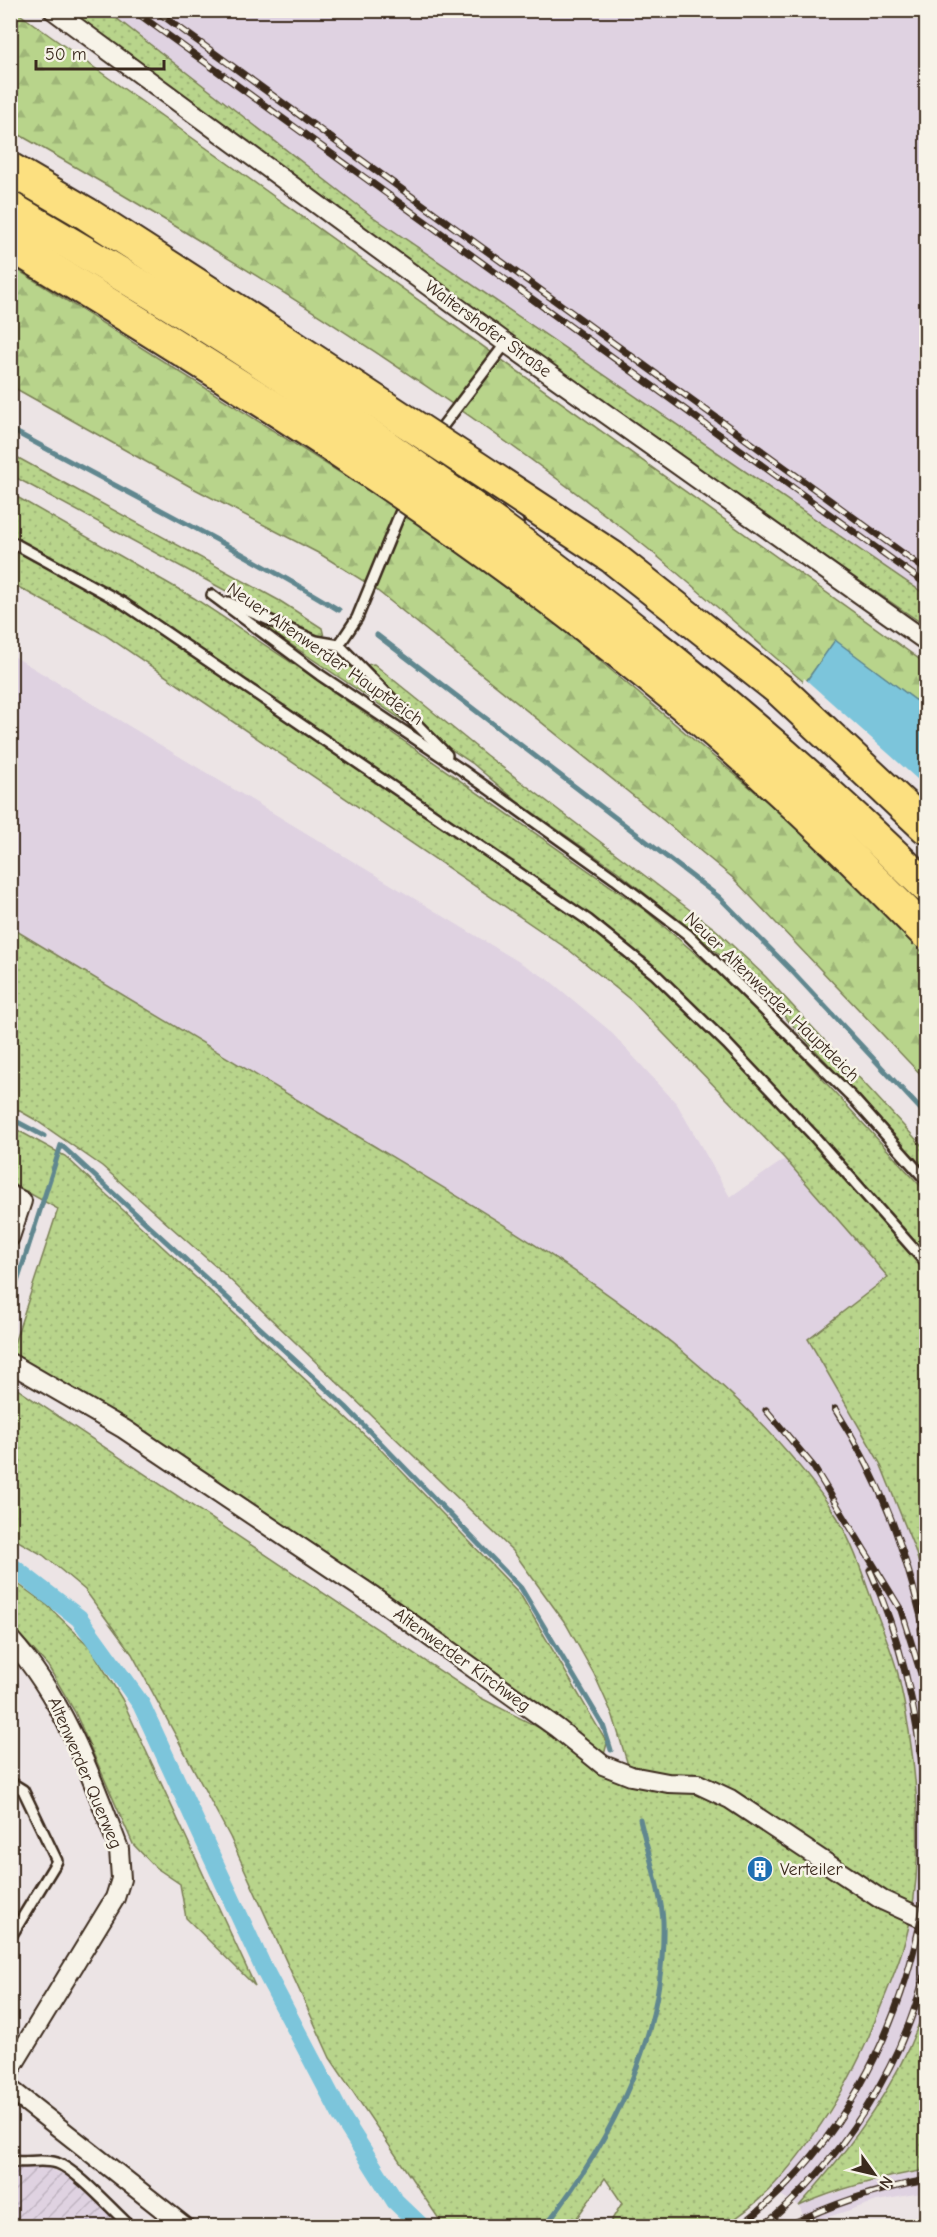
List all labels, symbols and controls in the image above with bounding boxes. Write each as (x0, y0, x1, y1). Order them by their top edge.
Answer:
scale bar (36, 33, 164, 71)
text: 50 m (45, 44, 87, 65)
street label: Waltershofer Straße (421, 276, 555, 382)
street label: Neuer Altenwerder Hauptdeich (223, 578, 427, 730)
street label: Neuer Altenwerder Hauptdeich (680, 908, 864, 1086)
street label: Altenwerder Kirchweg (390, 1603, 534, 1717)
street label: Altenwerder Querweg (44, 1694, 126, 1852)
building icon: Verteiler (745, 1854, 775, 1884)
place label: Verteiler (780, 1859, 843, 1880)
north arrow (844, 2144, 904, 2204)
text: N (875, 2172, 896, 2191)

